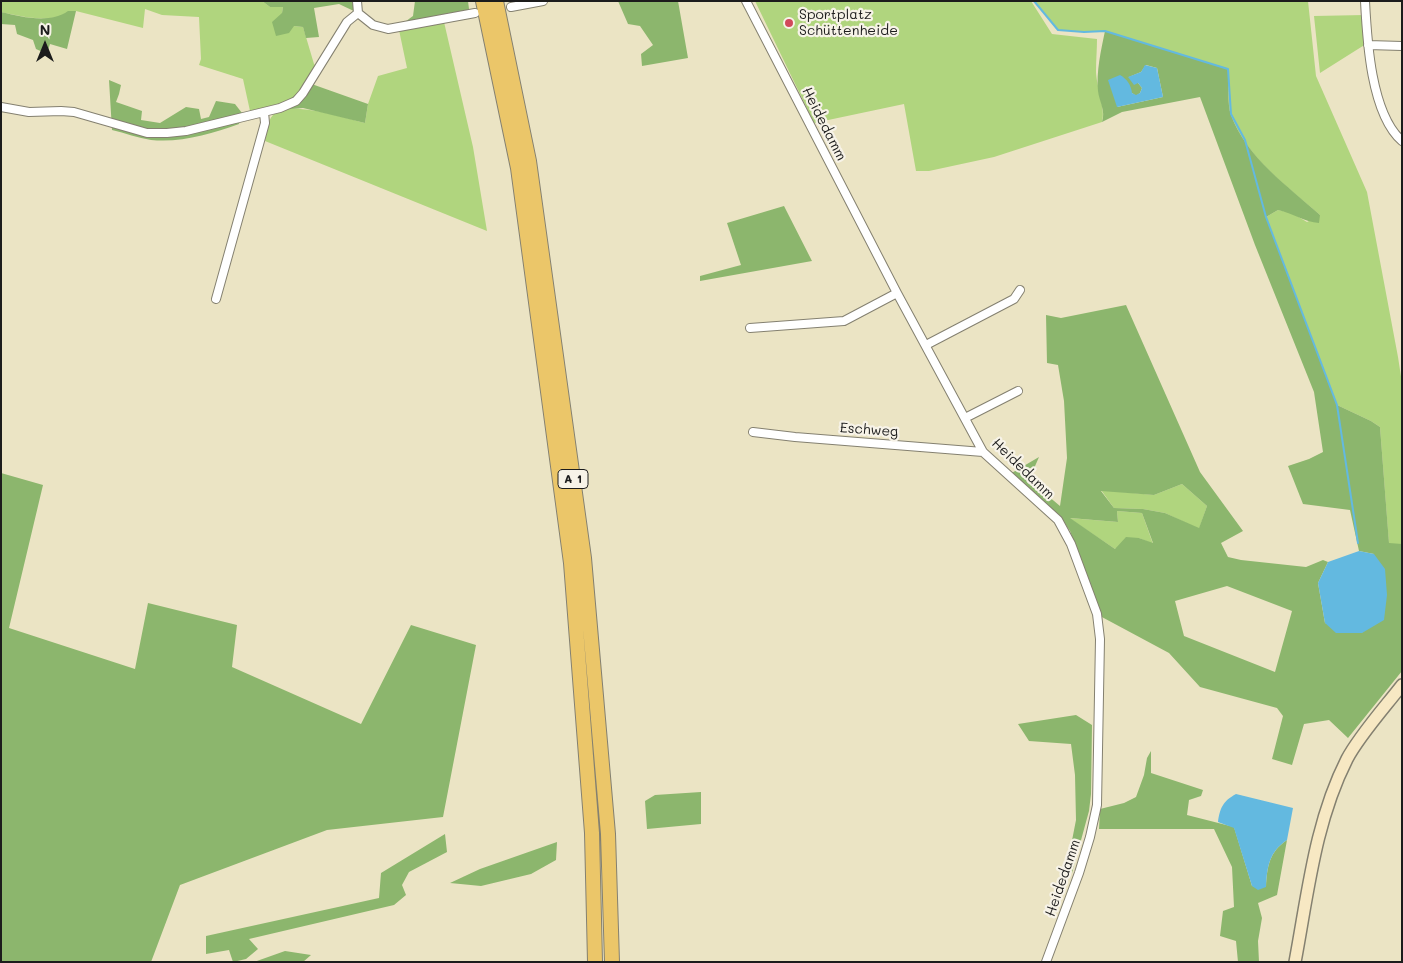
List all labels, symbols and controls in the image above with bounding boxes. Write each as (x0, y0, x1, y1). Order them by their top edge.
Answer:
place label: Sportplatz Schüttenheide (799, 7, 898, 40)
marker: Sportplatz Schüttenheide (783, 17, 795, 29)
north arrow (20, 20, 70, 70)
text: N (40, 20, 50, 39)
street label: Heidedamm (798, 84, 850, 164)
street label: Eschweg (839, 420, 899, 440)
street label: Heidedamm (988, 435, 1058, 503)
road number: A 1 (558, 469, 588, 488)
street label: Heidedamm (1042, 837, 1084, 919)

